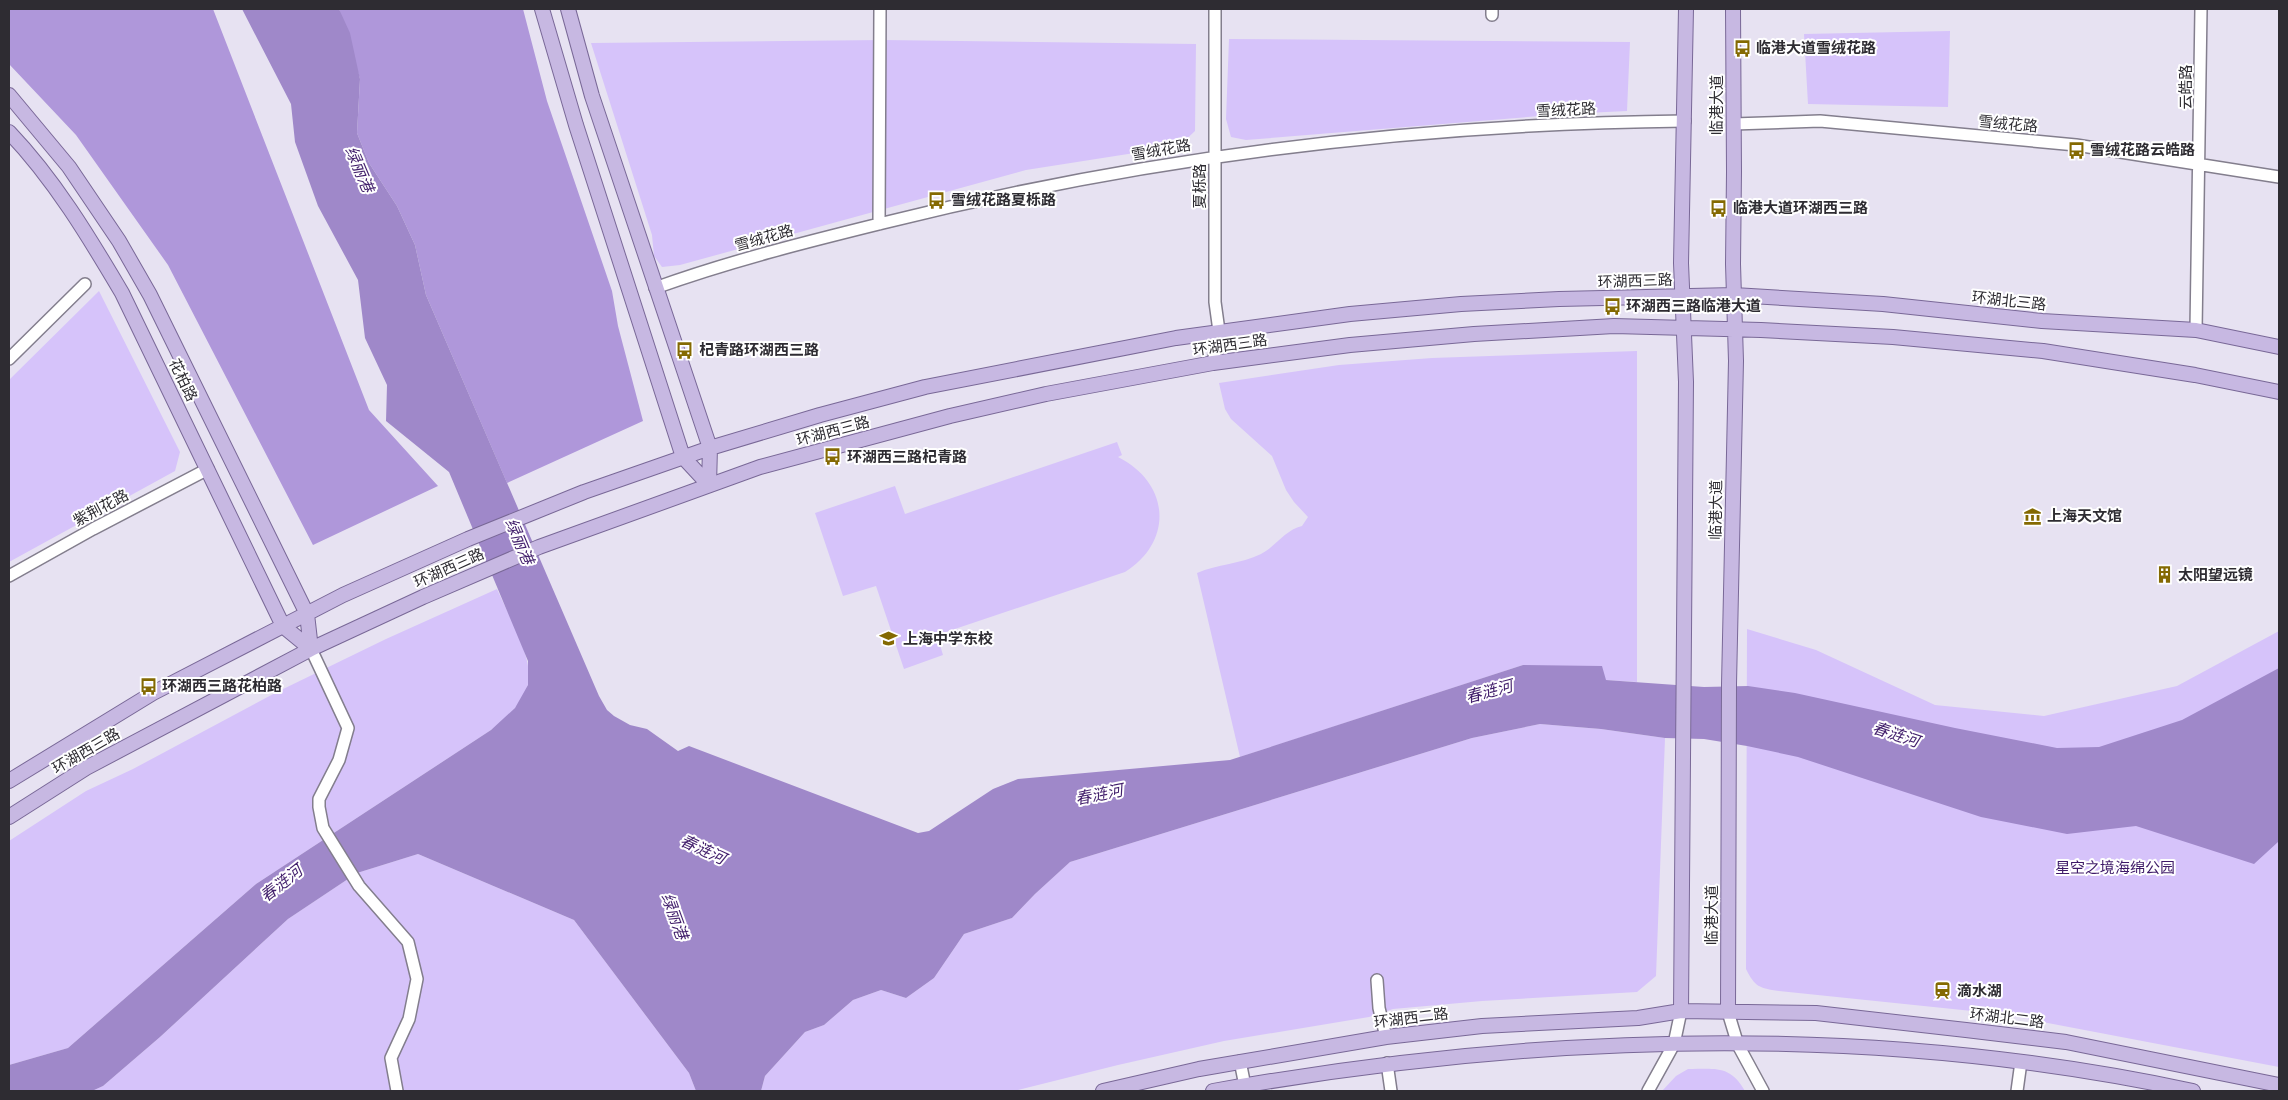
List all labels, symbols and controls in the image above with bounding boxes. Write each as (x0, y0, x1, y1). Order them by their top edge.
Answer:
bus stop icon: 临港大道雪绒花路 (1732, 38, 1752, 58)
place label: 临港大道雪绒花路 (1756, 38, 1876, 57)
street label: 云皓路 (2176, 64, 2195, 110)
street label: 临港大道 (1707, 75, 1726, 135)
street label: 雪绒花路 (1536, 98, 1596, 121)
street label: 雪绒花路 (1977, 111, 2039, 136)
street label: 雪绒花路 (1130, 135, 1192, 164)
bus stop icon: 雪绒花路云皓路 (2066, 140, 2086, 160)
place label: 雪绒花路云皓路 (2090, 140, 2195, 159)
water label: 绿丽港 (341, 143, 378, 197)
street label: 夏栎路 (1190, 163, 1209, 209)
bus stop icon: 雪绒花路夏栎路 (927, 190, 947, 210)
place label: 雪绒花路夏栎路 (951, 190, 1056, 209)
bus stop icon: 临港大道环湖西三路 (1709, 198, 1729, 218)
place label: 临港大道环湖西三路 (1733, 198, 1868, 217)
street label: 雪绒花路 (732, 220, 795, 255)
street label: 环湖西三路 (1597, 270, 1673, 291)
street label: 环湖北三路 (1971, 287, 2047, 314)
bus stop icon: 环湖西三路临港大道 (1602, 296, 1622, 316)
place label: 环湖西三路临港大道 (1626, 296, 1761, 315)
street label: 环湖西三路 (1191, 330, 1268, 359)
bus stop icon: 杞青路环湖西三路 (675, 340, 695, 360)
place label: 杞青路环湖西三路 (699, 340, 819, 359)
street label: 花柏路 (165, 355, 202, 404)
street label: 环湖西三路 (794, 412, 872, 449)
bus stop icon: 环湖西三路杞青路 (823, 447, 843, 467)
place label: 环湖西三路杞青路 (847, 447, 967, 466)
street label: 临港大道 (1705, 480, 1726, 540)
street label: 紫荆花路 (70, 485, 132, 530)
museum icon: 上海天文馆 (2023, 506, 2043, 526)
place label: 上海天文馆 (2047, 506, 2122, 525)
water label: 绿丽港 (501, 515, 538, 569)
street label: 环湖西三路 (411, 544, 487, 591)
building icon: 太阳望远镜 (2154, 565, 2174, 585)
place label: 太阳望远镜 (2178, 565, 2253, 584)
school or university icon: 上海中学东校 (879, 629, 899, 649)
place label: 上海中学东校 (903, 629, 993, 648)
water label: 春涟河 (1463, 675, 1518, 707)
bus stop icon: 环湖西三路花柏路 (138, 676, 158, 696)
place label: 环湖西三路花柏路 (162, 676, 282, 695)
water label: 春涟河 (1870, 718, 1924, 752)
street label: 环湖西三路 (49, 724, 123, 778)
water label: 春涟河 (1074, 780, 1127, 808)
water label: 春涟河 (677, 831, 731, 869)
park label: 星空之境海绵公园 (2055, 858, 2175, 877)
water label: 春涟河 (257, 859, 308, 906)
street label: 临港大道 (1702, 885, 1721, 945)
water label: 绿丽港 (657, 890, 692, 944)
station icon: 滴水湖 (1933, 981, 1953, 1001)
place label: 滴水湖 (1957, 981, 2002, 1000)
street label: 环湖西二路 (1373, 1004, 1449, 1032)
street label: 环湖北二路 (1969, 1004, 2045, 1032)

